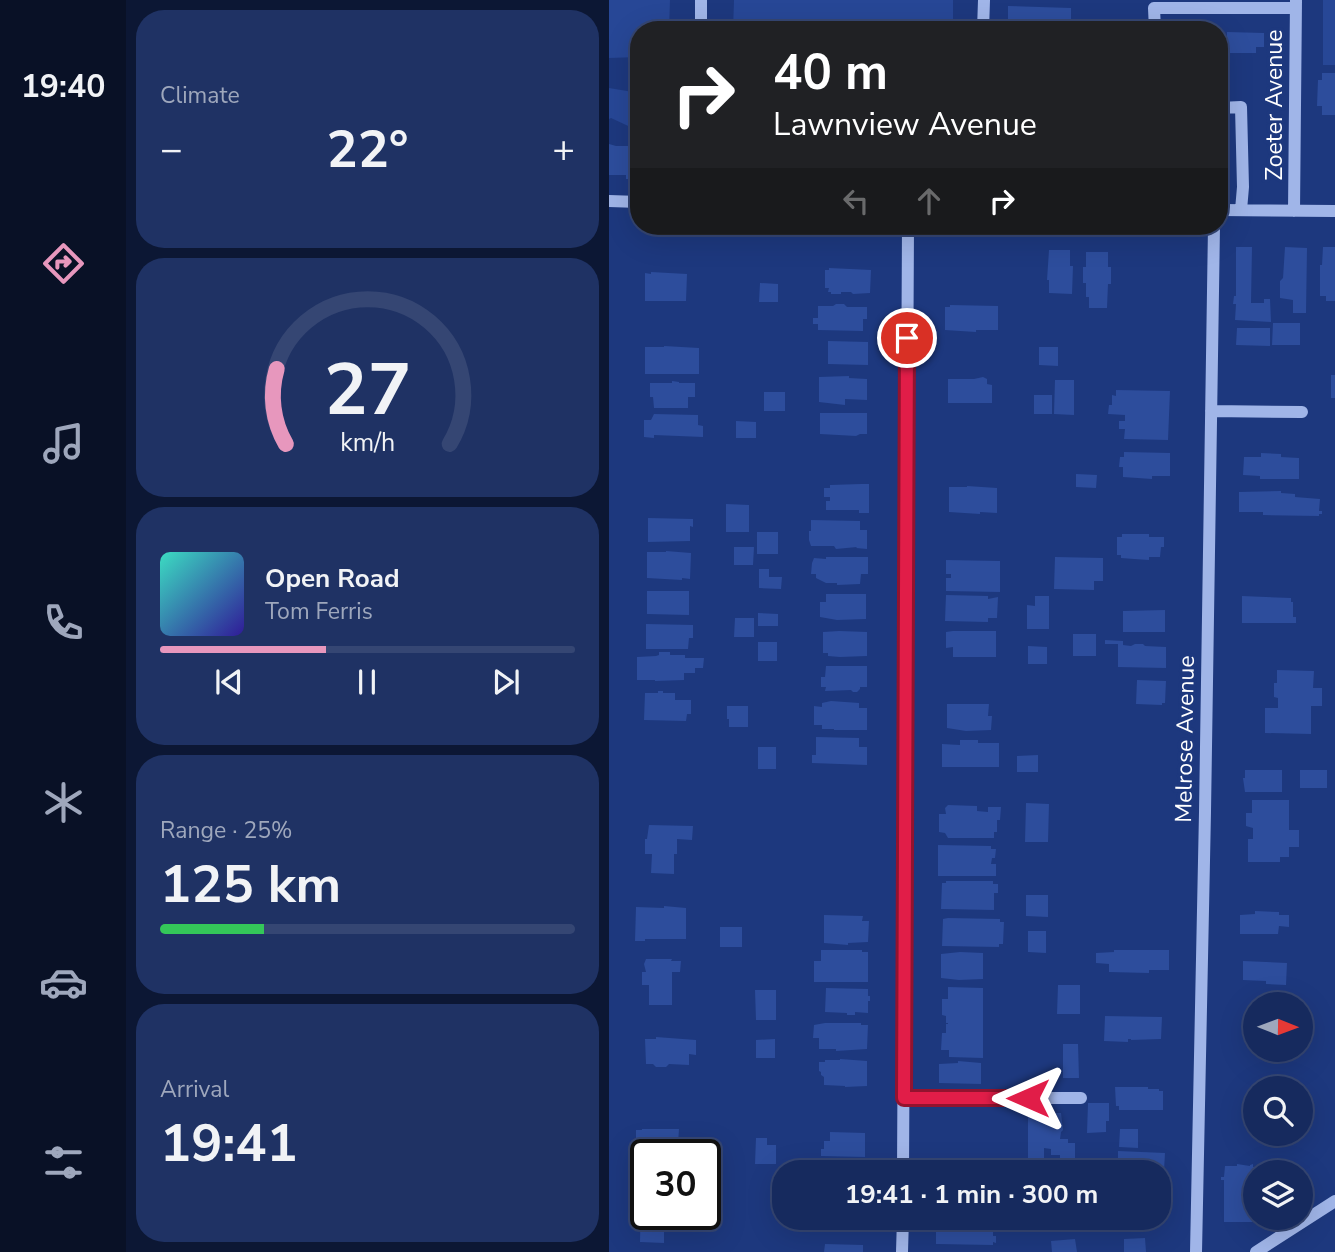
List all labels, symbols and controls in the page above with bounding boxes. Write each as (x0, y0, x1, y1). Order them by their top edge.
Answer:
street label: Zoeter Avenue (1259, 30, 1290, 180)
text: 40 m (773, 39, 888, 106)
icon: right (658, 49, 749, 140)
text: 19:40 (21, 65, 105, 108)
text: Climate (160, 80, 240, 111)
text: Lawnview Avenue (773, 103, 1037, 146)
text: 22° (326, 114, 409, 185)
text: − (160, 124, 183, 175)
text: + (552, 124, 575, 175)
icon: left (837, 182, 875, 220)
icon: ahead (910, 182, 948, 220)
icon: right (983, 182, 1021, 220)
icon: directions (39, 239, 88, 288)
pin (877, 308, 937, 368)
icon: arrive (888, 319, 926, 357)
text: 27 (324, 340, 411, 440)
icon: music (39, 419, 88, 468)
text: km/h (340, 425, 395, 459)
text: Open Road (265, 561, 400, 596)
text: Tom Ferris (265, 596, 373, 627)
icon: phone (39, 598, 88, 647)
street label: Melrose Avenue (1168, 655, 1202, 823)
icon: previous (210, 663, 248, 701)
icon: pause (348, 663, 386, 701)
icon: next (487, 663, 525, 701)
icon: climate (39, 778, 88, 827)
text: Range · 25% (160, 815, 292, 846)
text: 125 km (160, 849, 341, 920)
icon: car (39, 958, 88, 1007)
north arrow (1243, 992, 1313, 1062)
map controls (1243, 992, 1313, 1230)
position arrow (991, 1061, 1065, 1135)
text: Arrival (160, 1074, 229, 1105)
button: search (1243, 1076, 1313, 1146)
text: 19:41 (160, 1108, 298, 1179)
icon: filters (39, 1138, 88, 1187)
speed limit sign: 30 (630, 1139, 721, 1230)
button: layers (1243, 1160, 1313, 1230)
text: 19:41 · 1 min · 300 m (845, 1177, 1098, 1212)

